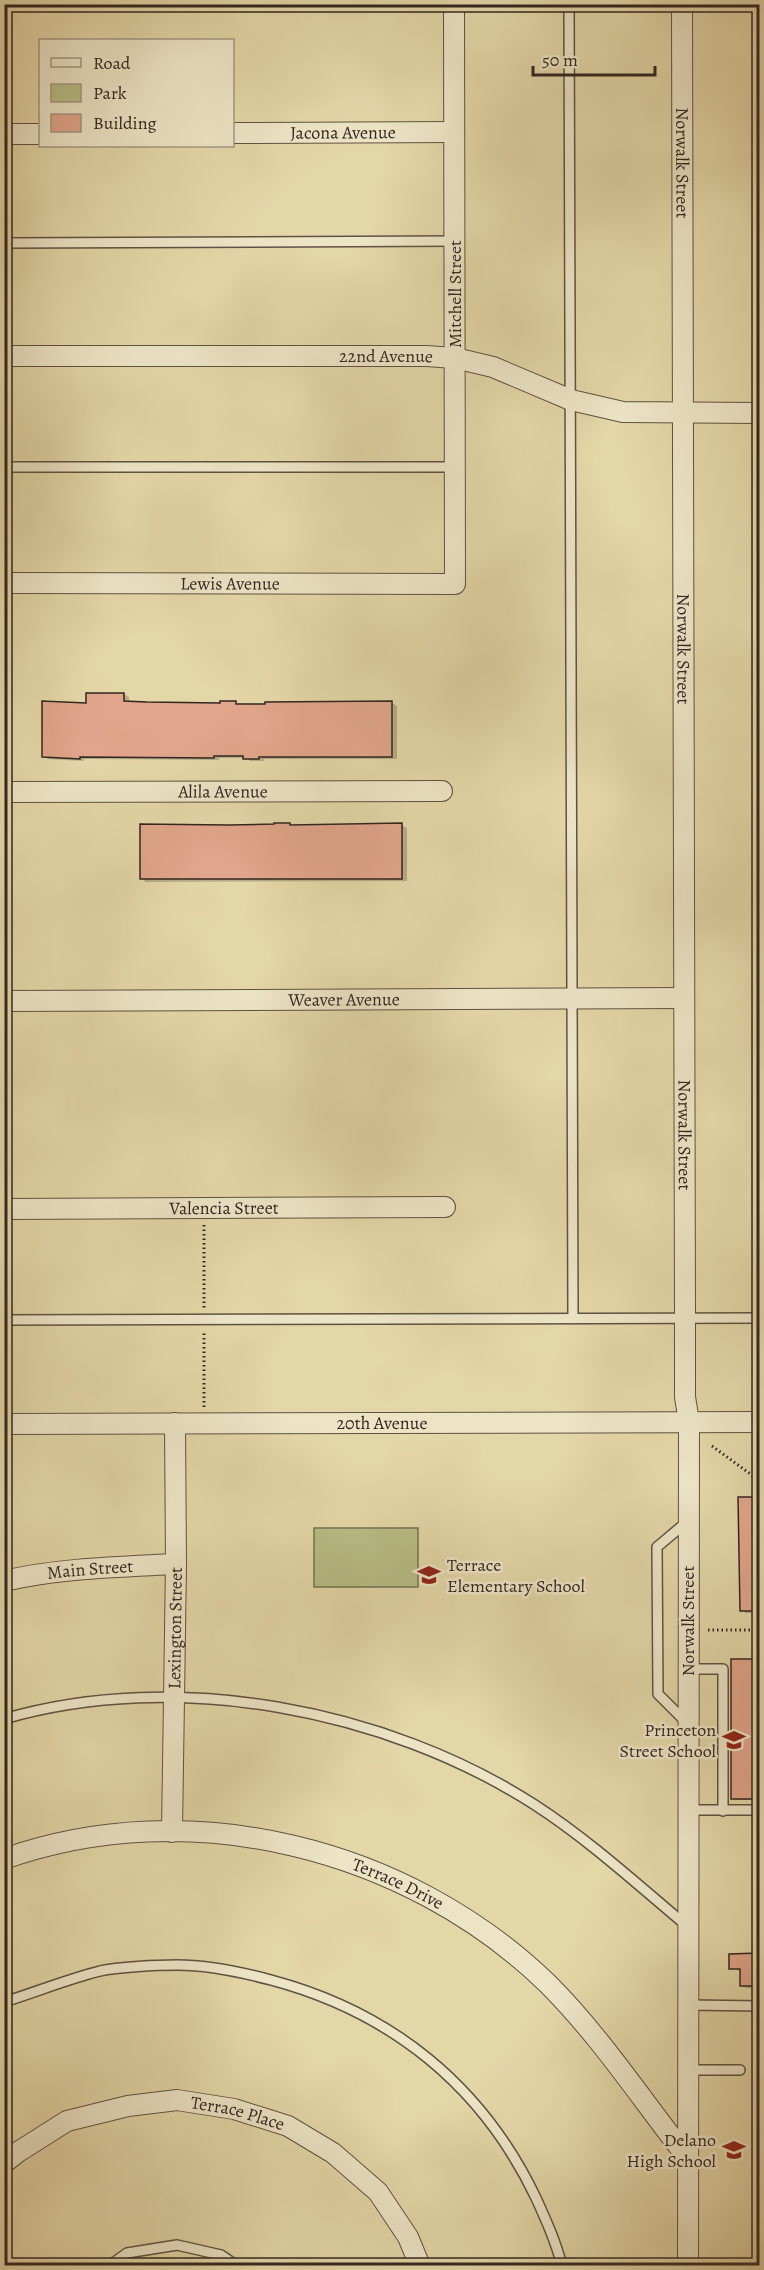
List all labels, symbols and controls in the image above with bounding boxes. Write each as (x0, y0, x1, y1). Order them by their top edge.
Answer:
legend (39, 39, 234, 147)
scale bar (533, 39, 654, 77)
text: 50 m (542, 48, 578, 72)
text: Road (93, 51, 131, 75)
text: Park (93, 81, 127, 105)
street label: Norwalk Street (670, 108, 694, 218)
text: Building (93, 111, 157, 135)
street label: Jacona Avenue (290, 120, 396, 145)
street label: Mitchell Street (443, 240, 467, 348)
street label: 22nd Avenue (339, 344, 434, 368)
street label: Lewis Avenue (180, 571, 280, 596)
street label: Norwalk Street (671, 594, 696, 704)
street label: Alila Avenue (177, 779, 268, 804)
street label: Weaver Avenue (287, 987, 400, 1012)
street label: Norwalk Street (672, 1080, 697, 1190)
street label: Valencia Street (168, 1196, 279, 1220)
street label: 20th Avenue (336, 1411, 428, 1435)
place label: Terrace Elementary School (447, 1553, 585, 1598)
street label: Main Street (46, 1554, 134, 1585)
school or university icon: Terrace Elementary School (416, 1562, 442, 1588)
street label: Norwalk Street (676, 1566, 700, 1676)
street label: Lexington Street (162, 1567, 188, 1689)
place label: Princeton Street School (619, 1718, 717, 1763)
school or university icon: Princeton Street School (721, 1727, 747, 1753)
street label: Terrace Drive (349, 1852, 448, 1915)
street label: Terrace Place (189, 2090, 288, 2136)
place label: Delano High School (627, 2128, 717, 2173)
school or university icon: Delano High School (721, 2137, 747, 2163)

